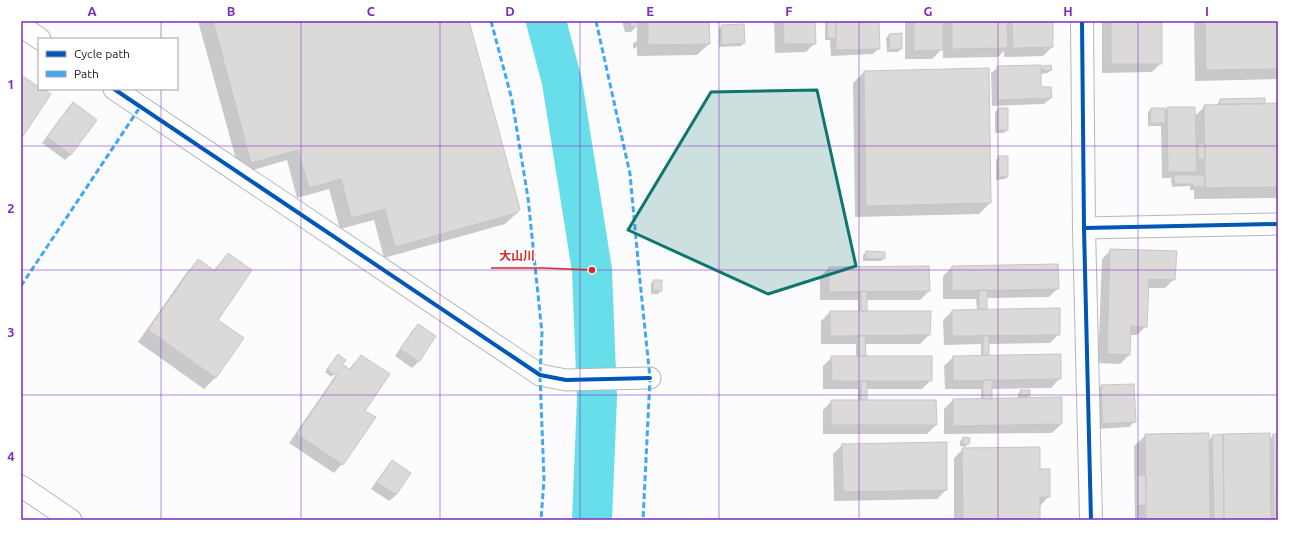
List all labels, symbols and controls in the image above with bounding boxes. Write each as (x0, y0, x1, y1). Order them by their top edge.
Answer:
text: A (87, 4, 97, 18)
text: B (227, 4, 236, 18)
text: C (367, 4, 376, 18)
text: D (505, 4, 515, 18)
text: E (646, 4, 654, 18)
text: F (785, 4, 793, 18)
text: G (924, 4, 933, 18)
text: H (1063, 4, 1073, 18)
text: I (1205, 4, 1209, 18)
legend (38, 38, 178, 90)
text: Cycle path (74, 47, 130, 60)
text: Path (74, 67, 99, 80)
text: 1 (7, 77, 15, 91)
text: 2 (7, 201, 15, 215)
callout: 大山川 (491, 244, 543, 268)
text: 大山川 (499, 249, 535, 262)
text: 3 (7, 325, 15, 339)
text: 4 (7, 449, 15, 463)

